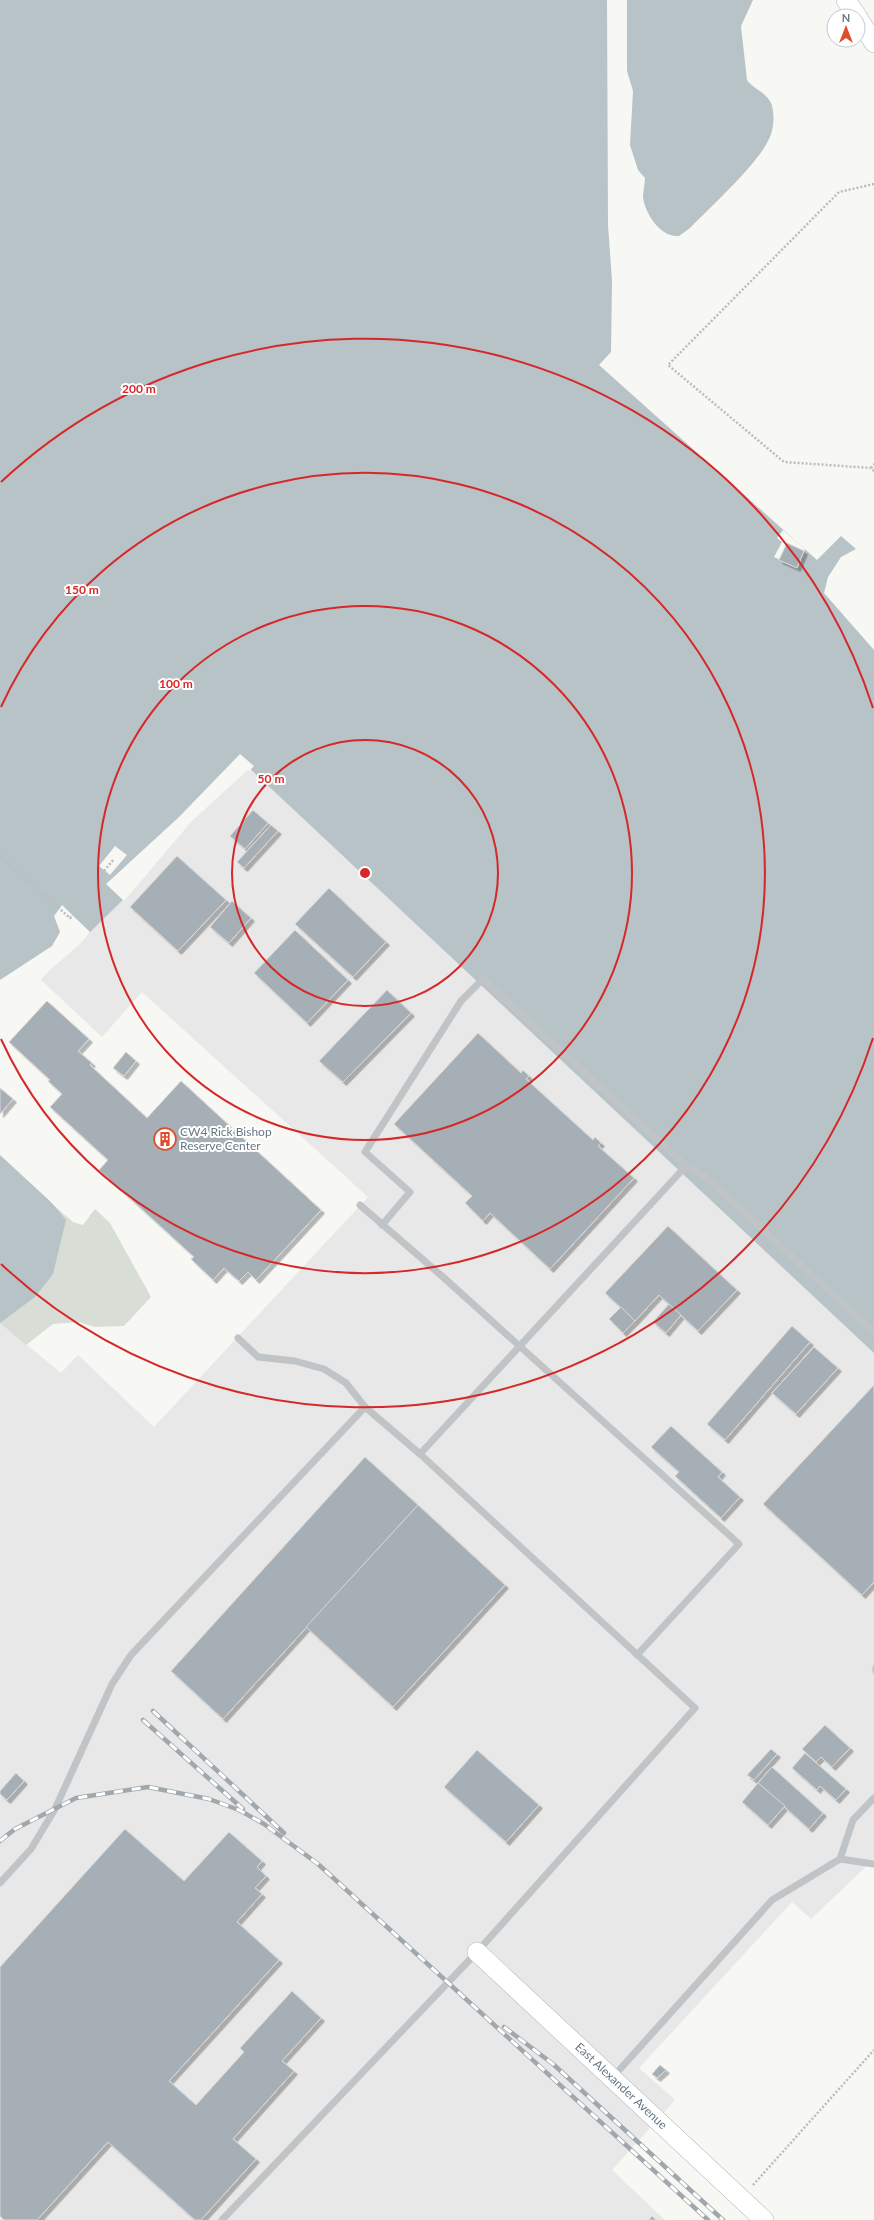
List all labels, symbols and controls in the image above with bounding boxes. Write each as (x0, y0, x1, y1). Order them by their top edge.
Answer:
north arrow (826, 8, 866, 48)
text: N (842, 11, 850, 24)
text: 200 m (122, 381, 156, 396)
text: 150 m (65, 582, 99, 597)
text: 100 m (159, 676, 193, 691)
text: 50 m (258, 771, 284, 786)
centre of rings (358, 866, 372, 880)
place label: CW4 Rick Bishop Reserve Center (180, 1124, 272, 1153)
building icon: CW4 Rick Bishop Reserve Center (152, 1126, 178, 1152)
street label: East Alexander Avenue (572, 2039, 670, 2132)

